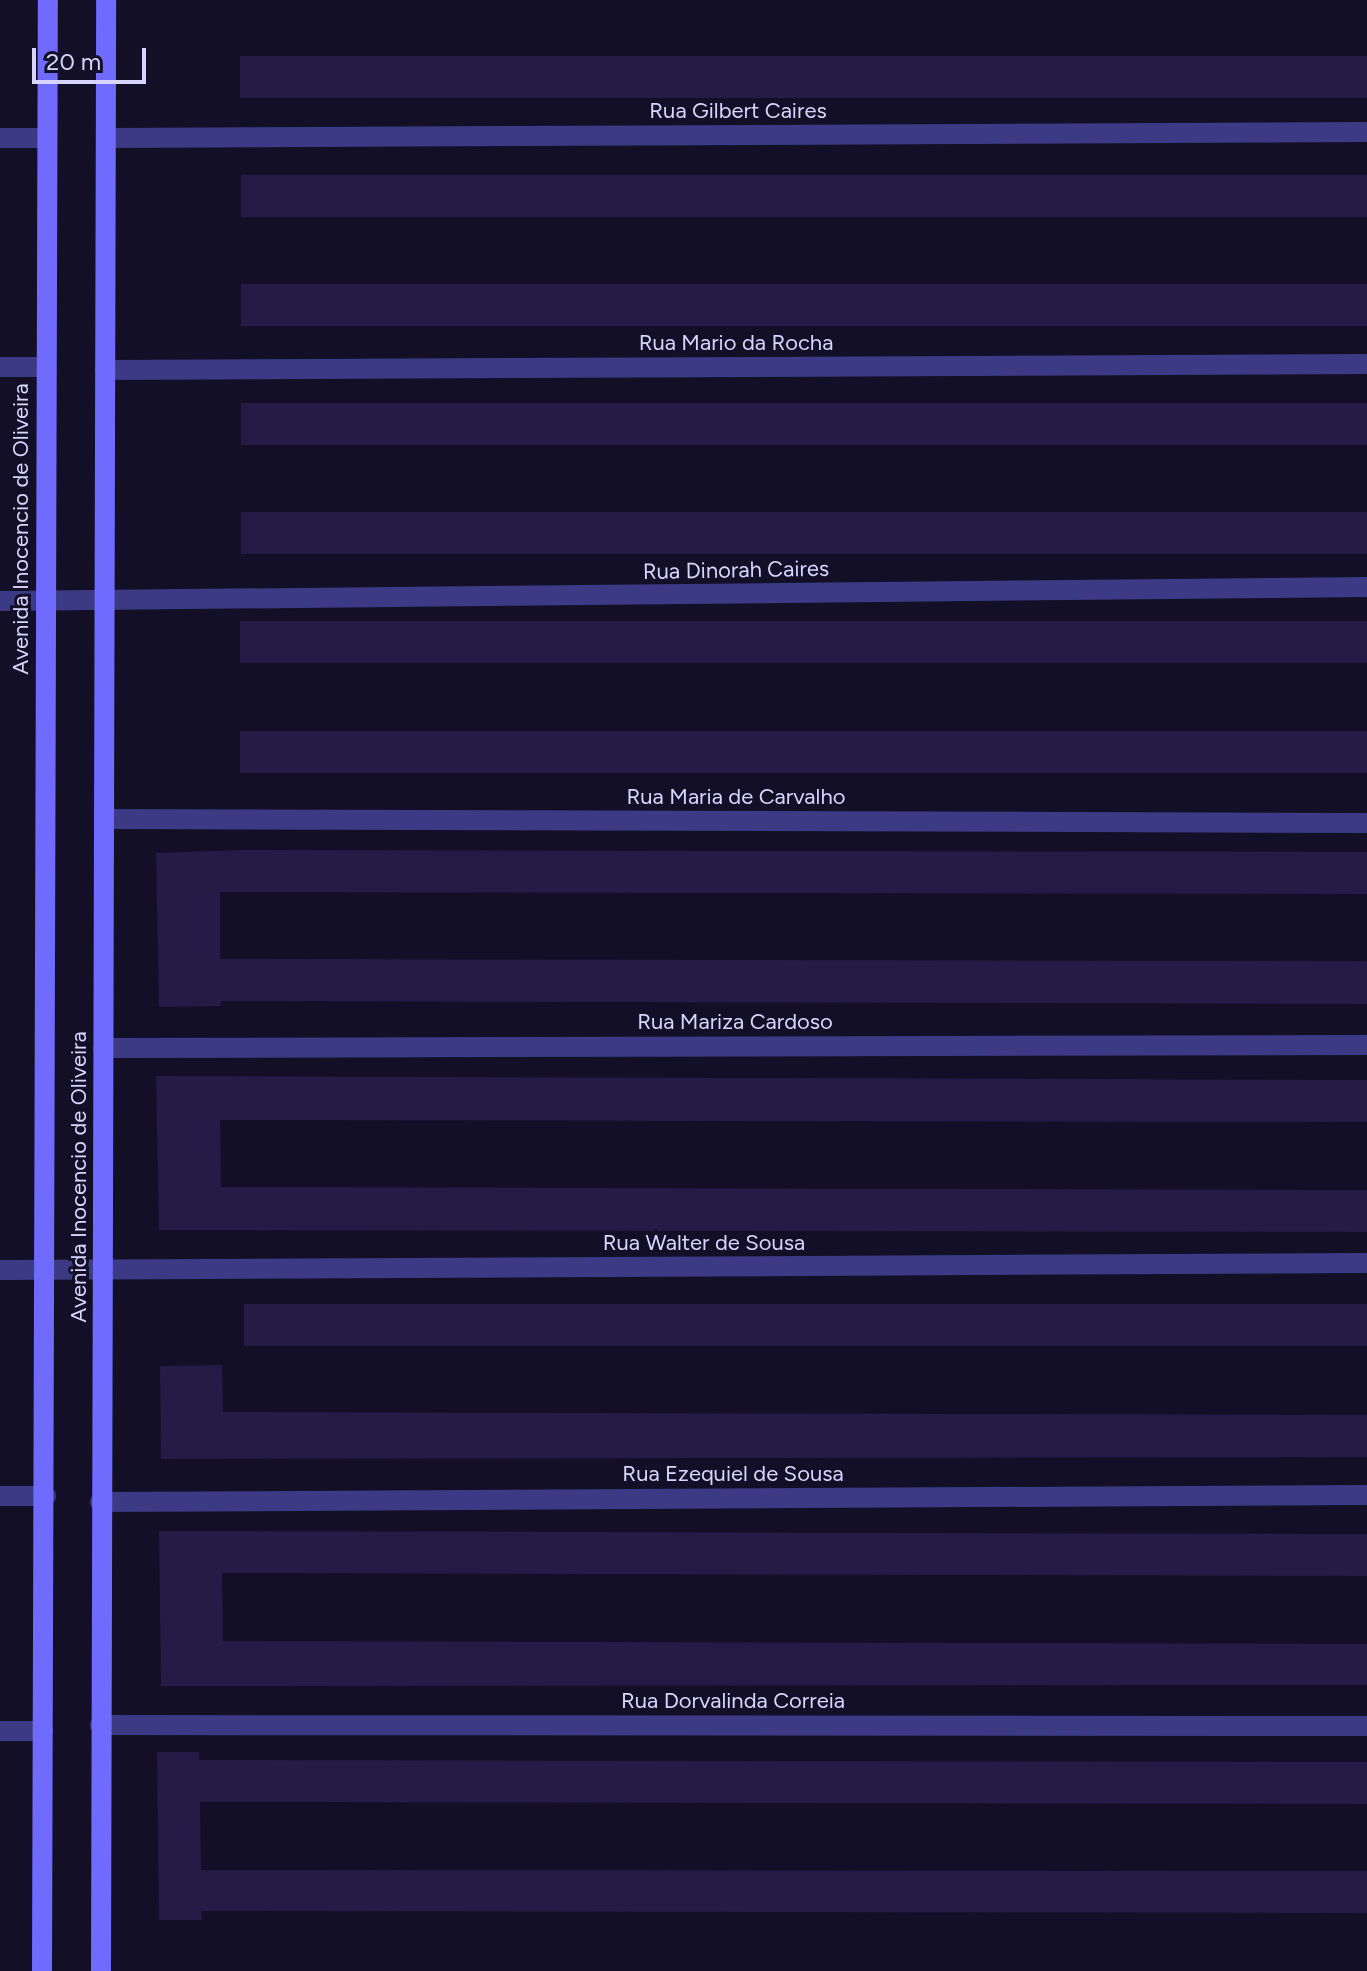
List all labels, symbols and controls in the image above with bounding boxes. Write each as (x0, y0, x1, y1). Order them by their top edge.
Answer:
scale bar (36, 32, 150, 82)
text: 20 m (46, 47, 101, 76)
street label: Rua Gilbert Caires (649, 98, 827, 124)
street label: Rua Mario da Rocha (639, 330, 833, 356)
street label: Avenida Inocencio de Oliveira (8, 383, 34, 675)
street label: Rua Dinorah Caires (643, 555, 829, 585)
street label: Rua Maria de Carvalho (627, 784, 845, 810)
street label: Rua Mariza Cardoso (637, 1009, 833, 1035)
street label: Avenida Inocencio de Oliveira (66, 1031, 92, 1323)
street label: Rua Walter de Sousa (603, 1230, 805, 1256)
street label: Rua Ezequiel de Sousa (622, 1461, 844, 1487)
street label: Rua Dorvalinda Correia (621, 1688, 845, 1714)

